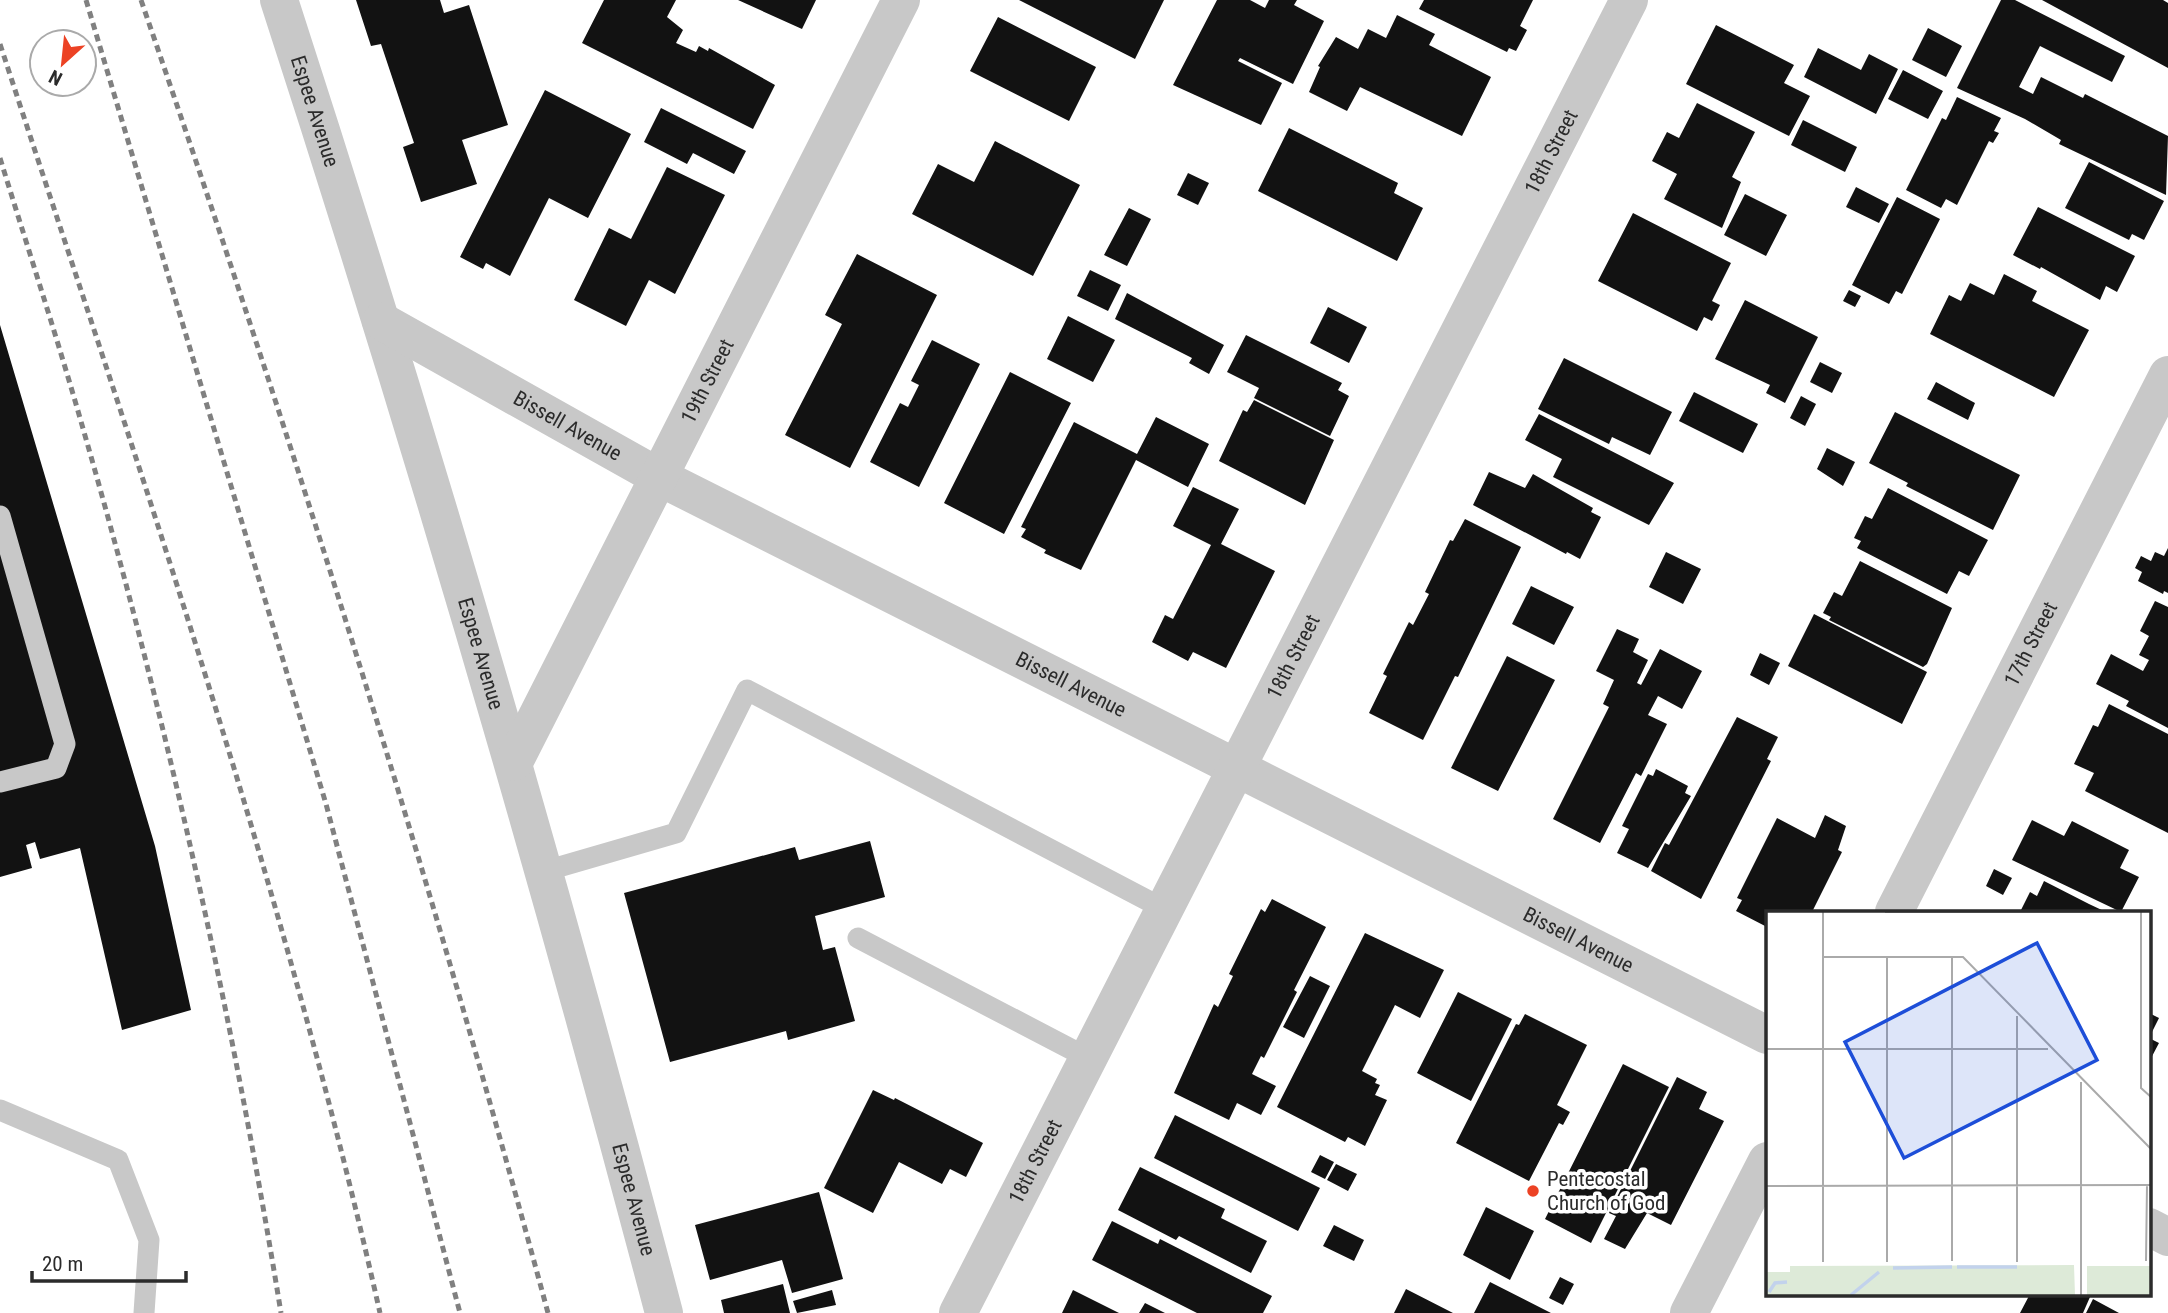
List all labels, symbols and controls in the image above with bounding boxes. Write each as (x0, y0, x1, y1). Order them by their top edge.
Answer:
north arrow (28, 28, 98, 98)
street label: Espee Avenue (286, 53, 344, 170)
text: N (45, 65, 66, 91)
street label: 18th Street (1520, 106, 1583, 198)
street label: 19th Street (676, 335, 739, 427)
street label: Bissell Avenue (509, 386, 626, 466)
street label: Espee Avenue (453, 595, 508, 712)
street label: 17th Street (1999, 598, 2062, 690)
street label: 18th Street (1262, 611, 1325, 703)
street label: Bissell Avenue (1012, 647, 1130, 722)
street label: Bissell Avenue (1519, 902, 1637, 978)
inset map (1766, 911, 2150, 1296)
street label: 18th Street (1004, 1116, 1067, 1208)
street label: Espee Avenue (607, 1141, 660, 1258)
place label: Pentecostal Church of God (1547, 1167, 1665, 1215)
marker: Pentecostal Church of God (1525, 1183, 1541, 1199)
scale bar (32, 1240, 186, 1284)
text: 20 m (42, 1252, 83, 1276)

